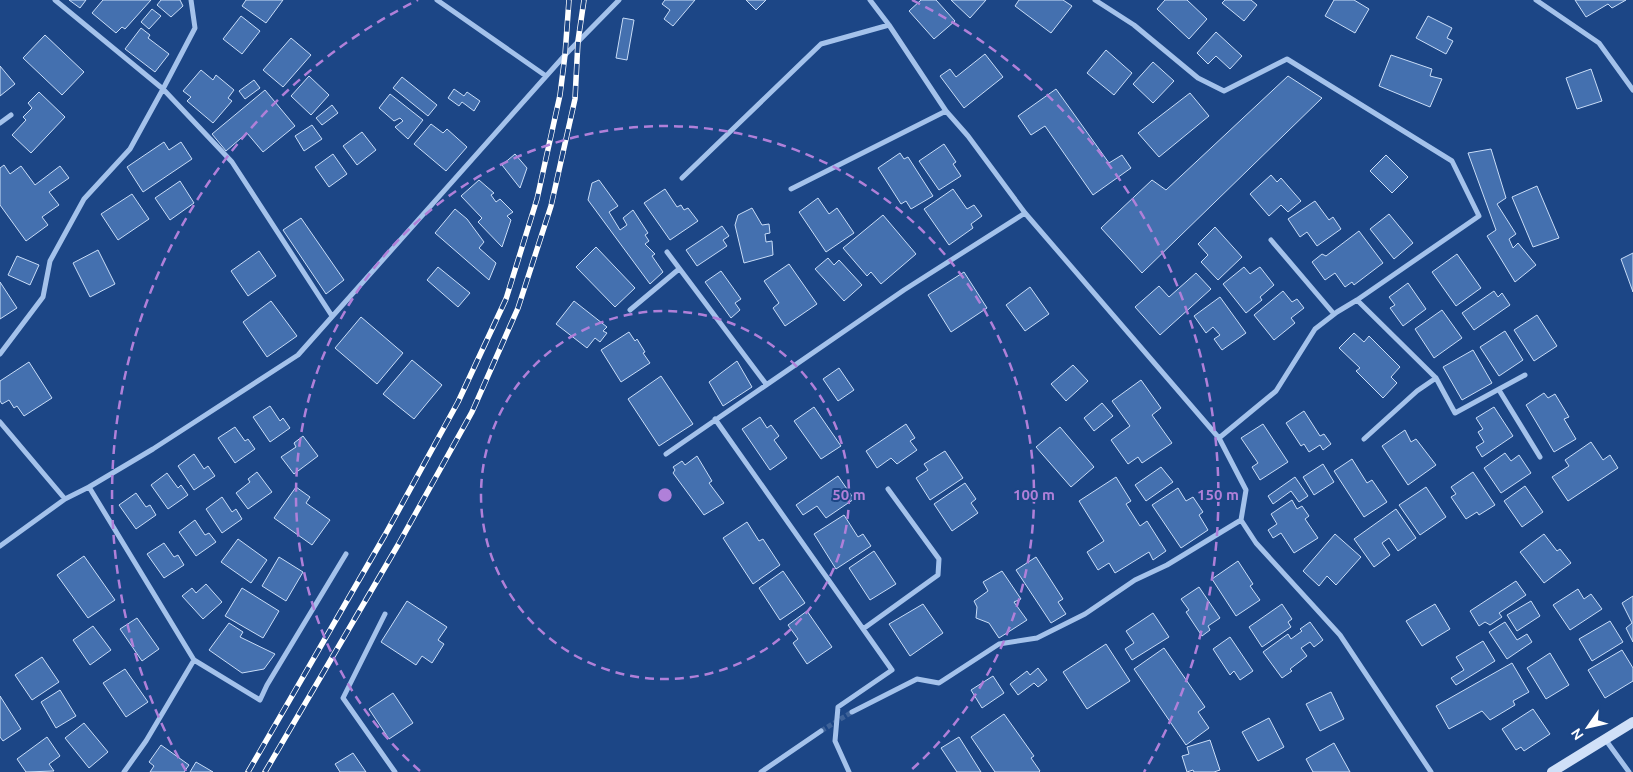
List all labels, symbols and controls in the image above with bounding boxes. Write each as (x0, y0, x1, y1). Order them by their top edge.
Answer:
centre of rings (656, 486, 674, 504)
text: 50 m (832, 486, 866, 503)
text: 100 m (1013, 486, 1055, 503)
text: 150 m (1197, 486, 1239, 503)
north arrow (1563, 702, 1613, 752)
text: N (1568, 725, 1587, 743)

